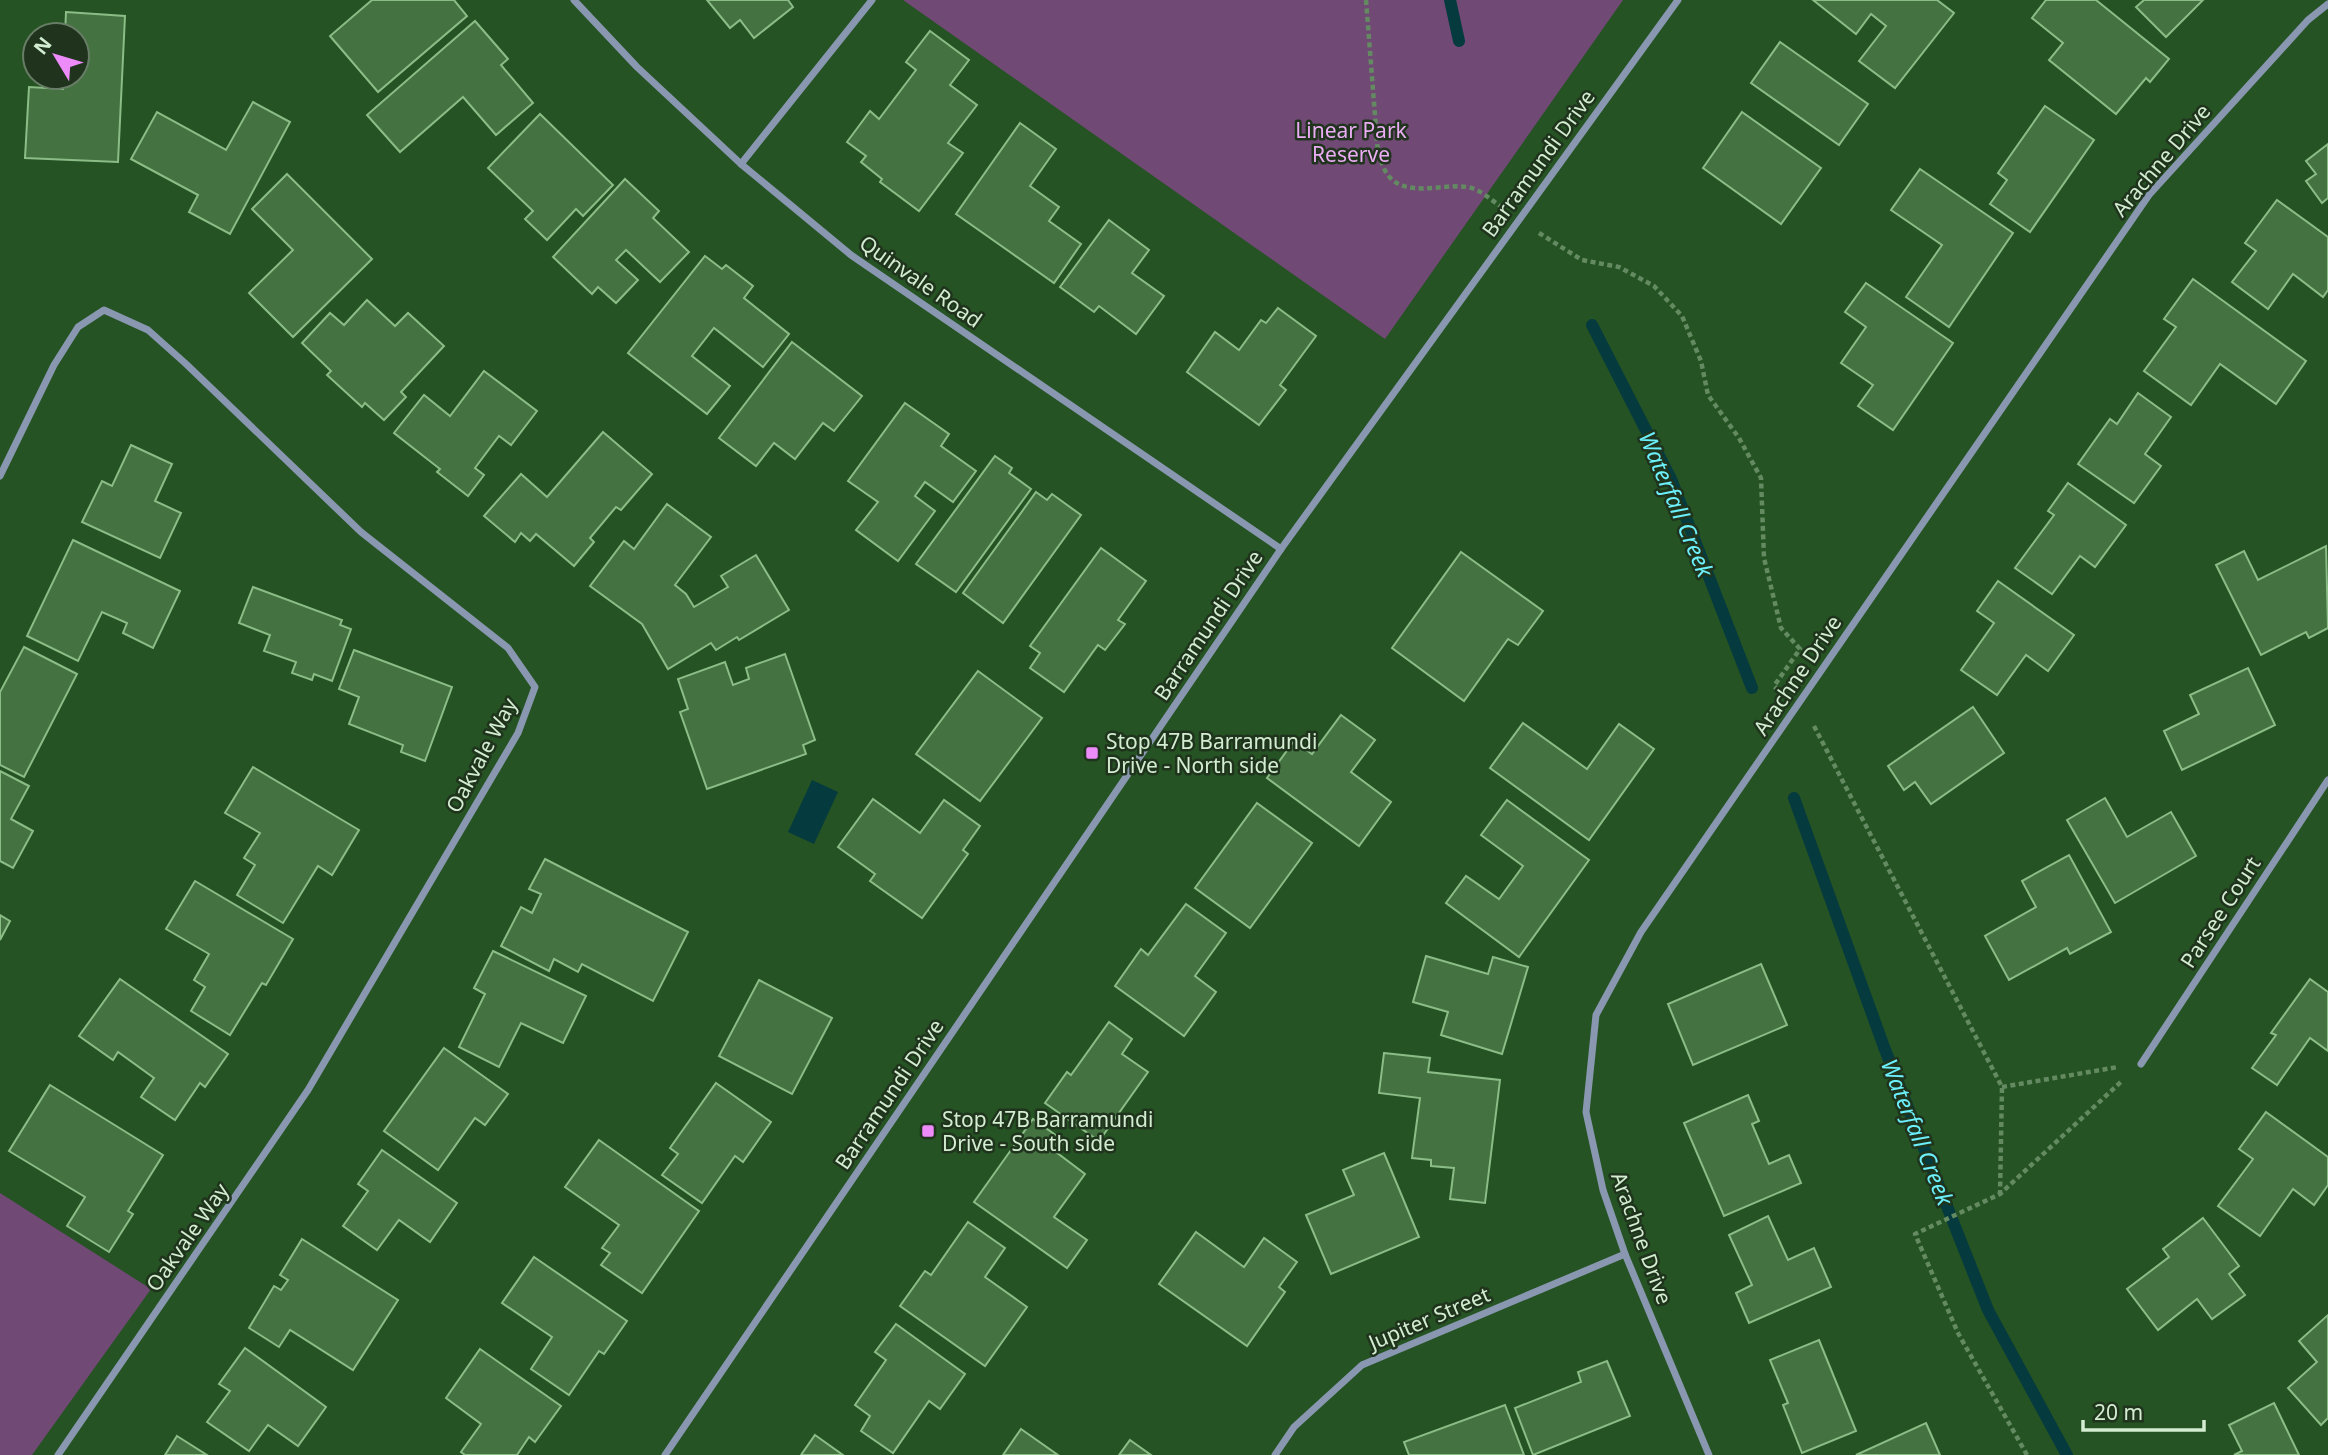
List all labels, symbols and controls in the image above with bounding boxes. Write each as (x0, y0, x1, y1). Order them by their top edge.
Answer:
north arrow (21, 21, 91, 91)
text: N (28, 31, 58, 60)
street label: Barramundi Drive (1475, 84, 1601, 242)
street label: Arachne Drive (2106, 98, 2216, 222)
park label: Linear Park Reserve (1295, 116, 1408, 168)
street label: Quinvale Road (854, 228, 988, 334)
water label: Waterfall Creek (1632, 426, 1723, 583)
street label: Barramundi Drive (1147, 544, 1269, 706)
street label: Arachne Drive (1747, 610, 1847, 740)
street label: Oakvale Way (439, 692, 523, 817)
place label: Stop 47B Barramundi Drive - North side (1106, 727, 1317, 779)
marker: Stop 47B Barramundi Drive - North side (1084, 745, 1100, 761)
street label: Parsee Court (2174, 851, 2267, 973)
street label: Barramundi Drive (828, 1013, 950, 1175)
water label: Waterfall Creek (1874, 1054, 1963, 1211)
place label: Stop 47B Barramundi Drive - South side (942, 1105, 1153, 1157)
marker: Stop 47B Barramundi Drive - South side (920, 1123, 936, 1139)
street label: Arachne Drive (1605, 1168, 1679, 1308)
street label: Oakvale Way (139, 1177, 235, 1297)
street label: Jupiter Street (1362, 1280, 1494, 1357)
scale bar (2083, 1388, 2204, 1432)
text: 20 m (2094, 1398, 2143, 1426)

